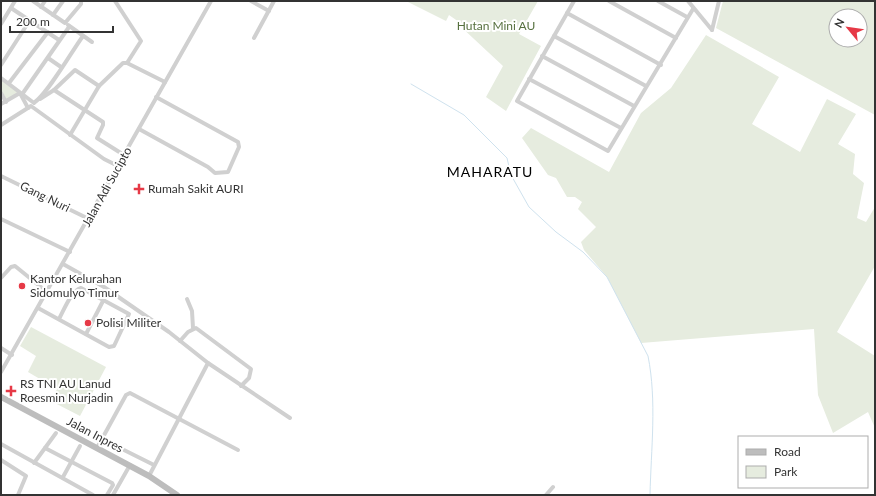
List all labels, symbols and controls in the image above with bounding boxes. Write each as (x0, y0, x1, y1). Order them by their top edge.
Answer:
scale bar (10, 8, 113, 34)
north arrow (828, 8, 868, 48)
text: 200 m (16, 14, 50, 29)
text: N (831, 16, 847, 30)
park label: Hutan Mini AU (457, 18, 535, 33)
street label: Jalan Adi Sucipto (78, 144, 135, 229)
district label: MAHARATU (447, 163, 533, 180)
street label: Gang Nuri (18, 178, 73, 215)
place label: Rumah Sakit AURI (148, 181, 244, 196)
marker: Rumah Sakit AURI (133, 183, 145, 195)
place label: Kantor Kelurahan Sidomulyo Timur (30, 271, 122, 300)
marker: Kantor Kelurahan Sidomulyo Timur (17, 281, 27, 291)
place label: Polisi Militer (96, 315, 162, 330)
marker: Polisi Militer (83, 318, 93, 328)
place label: RS TNI AU Lanud Roesmin Nurjadin (20, 376, 113, 405)
marker: RS TNI AU Lanud Roesmin Nurjadin (5, 385, 17, 397)
street label: Jalan Inpres (64, 413, 126, 456)
legend (738, 436, 868, 488)
text: Road (774, 444, 801, 459)
text: Park (774, 464, 798, 479)

